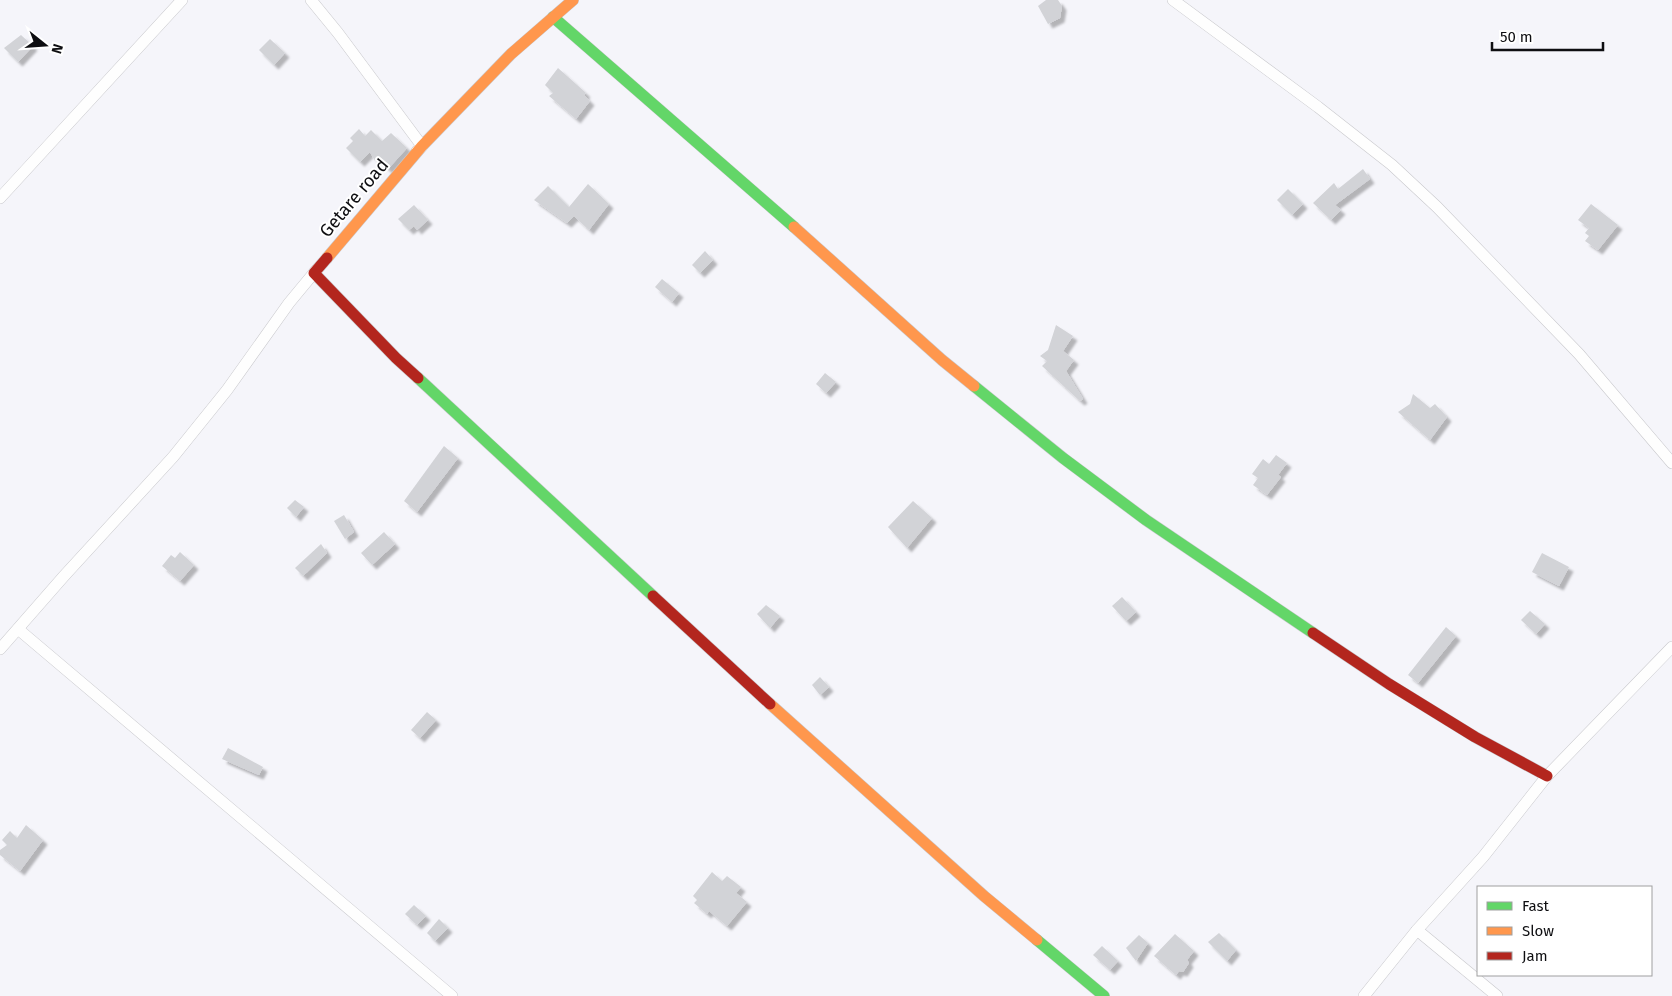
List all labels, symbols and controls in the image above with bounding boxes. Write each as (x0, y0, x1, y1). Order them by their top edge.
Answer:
north arrow (20, 20, 70, 70)
scale bar (1492, 20, 1603, 52)
text: 50 m (1500, 28, 1533, 46)
text: N (47, 42, 66, 56)
street label: Getare road (315, 154, 393, 242)
legend (1477, 886, 1652, 976)
text: Fast (1522, 897, 1549, 915)
text: Slow (1522, 922, 1554, 940)
text: Jam (1522, 947, 1548, 965)

